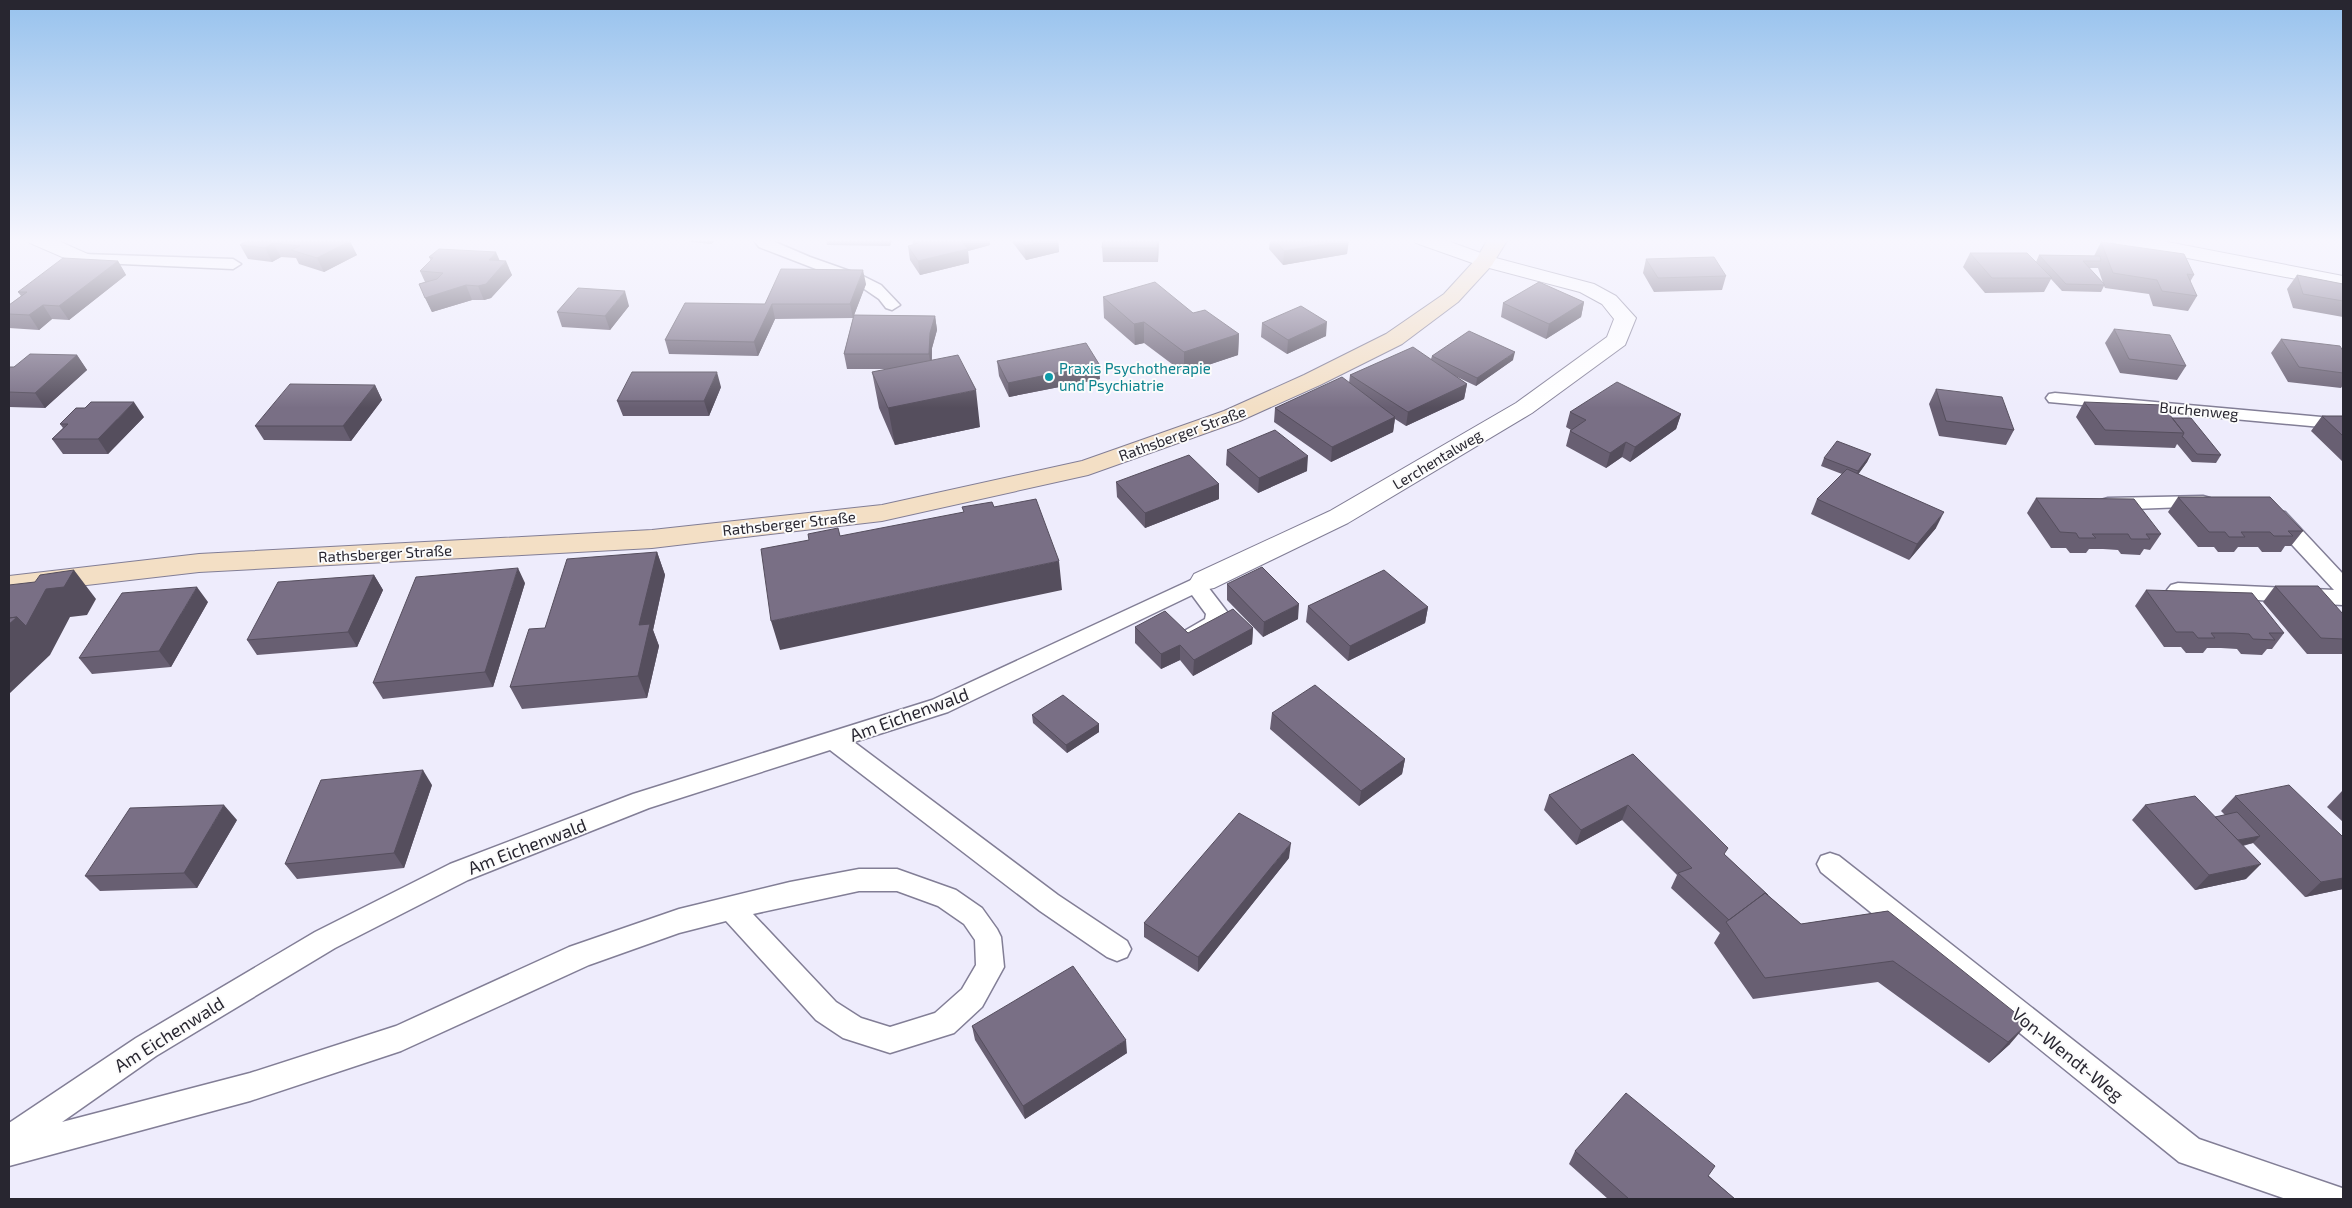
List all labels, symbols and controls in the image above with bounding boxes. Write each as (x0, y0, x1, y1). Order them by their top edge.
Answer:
place label: Praxis Psychotherapie und Psychiatrie (1059, 359, 1211, 394)
marker: Praxis Psychotherapie und Psychiatrie (1043, 371, 1055, 383)
street label: Buchenweg (2159, 398, 2240, 422)
street label: Rathsberger Straße (1116, 402, 1248, 464)
street label: Lerchentalweg (1389, 425, 1486, 493)
street label: Rathsberger Straße (721, 507, 857, 539)
street label: Rathsberger Straße (318, 541, 452, 565)
street label: Am Eichenwald (846, 682, 972, 746)
street label: Am Eichenwald (465, 813, 589, 879)
street label: Am Eichenwald (110, 991, 228, 1077)
street label: Von-Wendt-Weg (2008, 1002, 2128, 1106)

